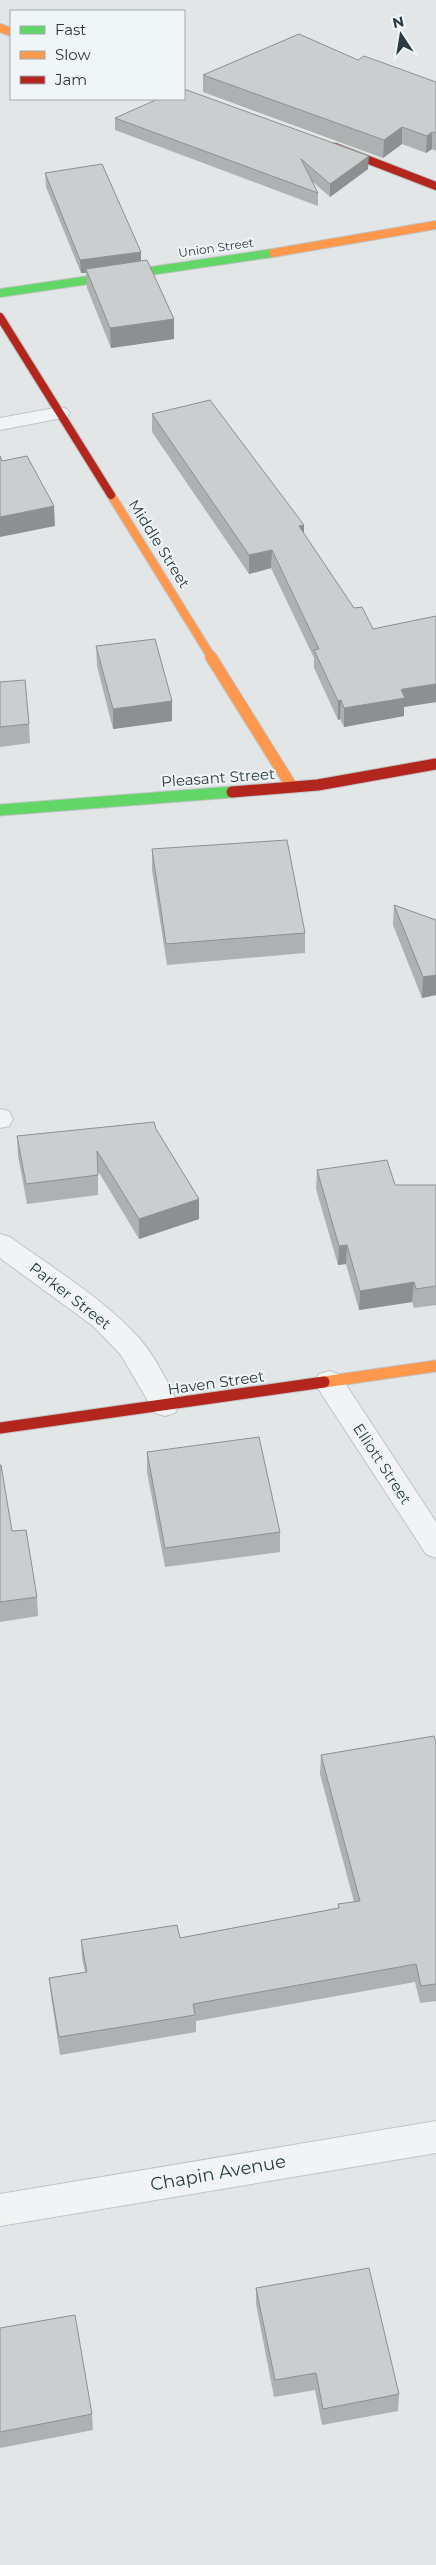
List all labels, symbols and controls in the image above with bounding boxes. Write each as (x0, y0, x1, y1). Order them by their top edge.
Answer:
legend (10, 10, 185, 100)
north arrow (376, 10, 426, 60)
text: N (391, 12, 406, 32)
text: Fast (55, 20, 86, 39)
text: Slow (55, 45, 91, 64)
text: Jam (54, 70, 87, 89)
street label: Union Street (177, 235, 255, 260)
street label: Middle Street (125, 496, 194, 592)
street label: Pleasant Street (160, 764, 276, 791)
street label: Parker Street (26, 1258, 115, 1333)
street label: Haven Street (166, 1366, 265, 1399)
street label: Elliott Street (349, 1420, 416, 1508)
street label: Chapin Avenue (148, 2150, 288, 2196)

